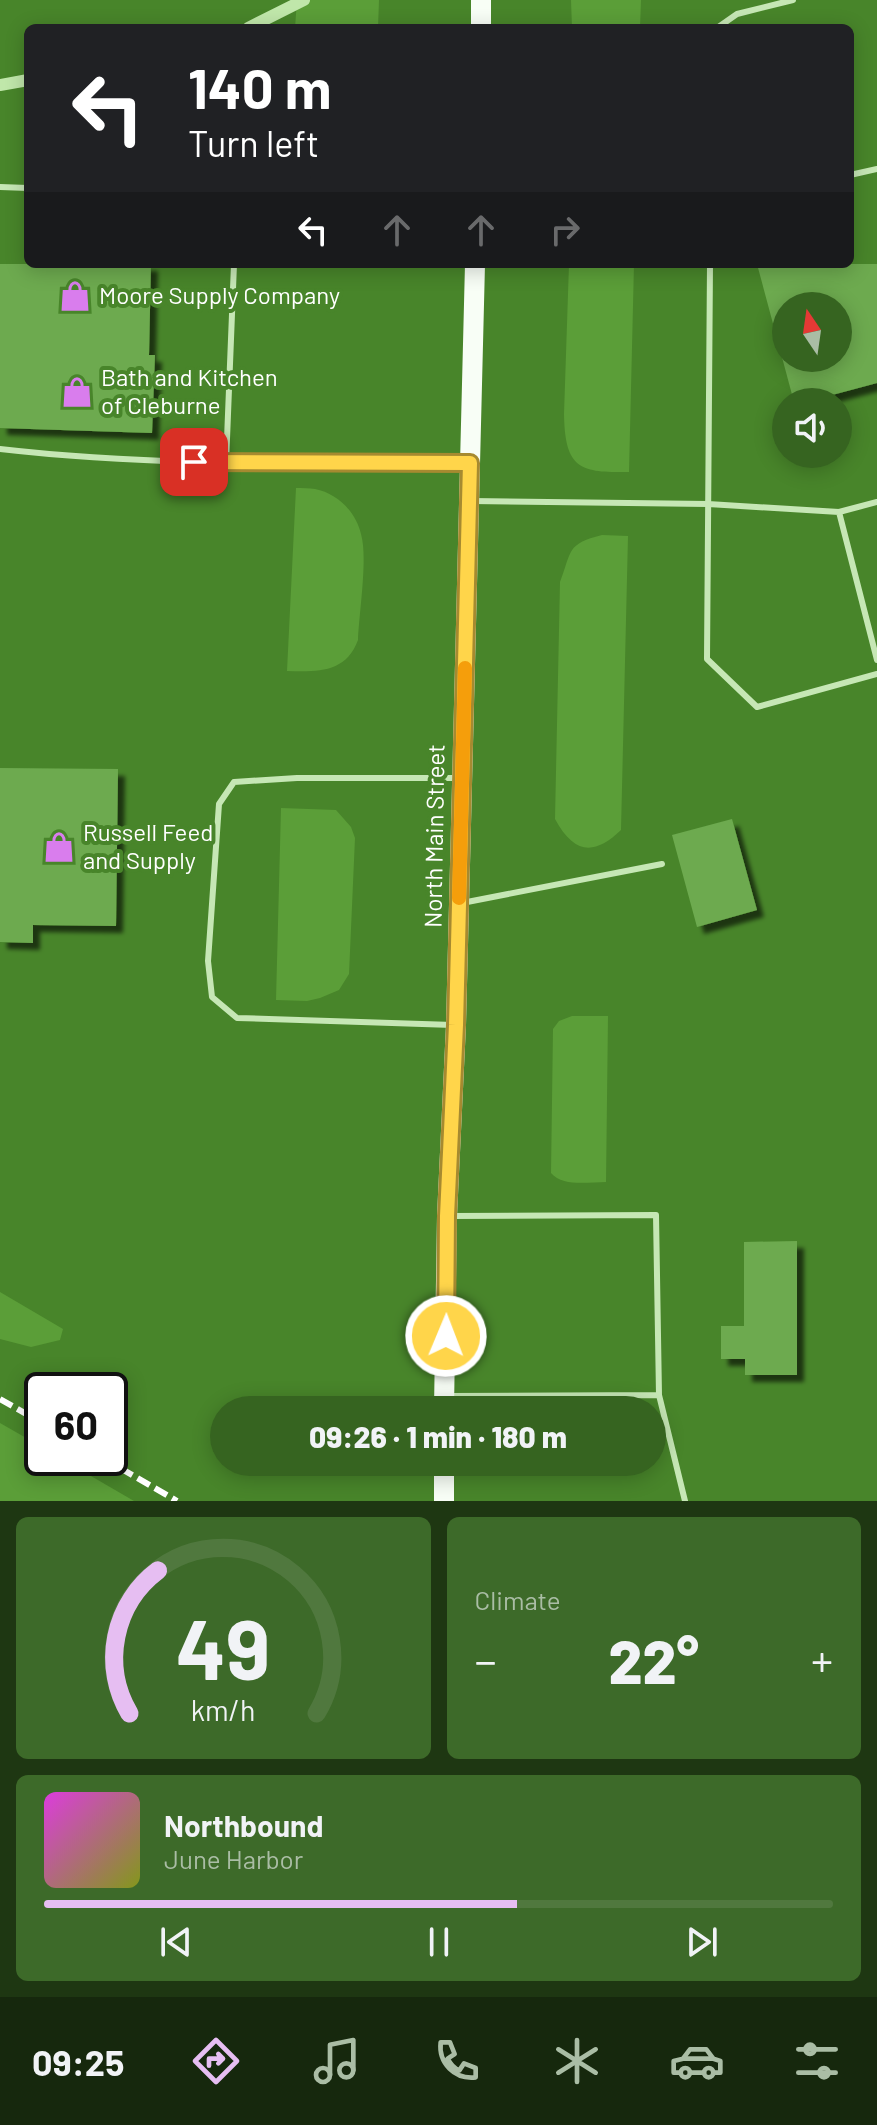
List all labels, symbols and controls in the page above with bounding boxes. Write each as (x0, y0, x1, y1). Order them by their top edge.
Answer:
text: 140 m (188, 53, 332, 120)
icon: left (56, 56, 160, 160)
text: Turn left (188, 121, 319, 164)
icon: left (291, 208, 335, 252)
icon: ahead (375, 208, 419, 252)
icon: ahead (459, 208, 503, 252)
icon: right (543, 208, 587, 252)
shop icon: Moore Supply Company (58, 279, 92, 313)
place label: Moore Supply Company (99, 280, 340, 309)
north arrow (772, 292, 852, 372)
map controls (772, 292, 852, 468)
place label: Bath and Kitchen of Cleburne (101, 362, 278, 419)
shop icon: Bath and Kitchen of Cleburne (60, 375, 94, 409)
button: sound (772, 388, 852, 468)
pin (160, 428, 228, 496)
icon: arrive (172, 440, 216, 484)
street label: North Main Street (417, 744, 450, 928)
place label: Russell Feed and Supply (83, 817, 213, 874)
shop icon: Russell Feed and Supply (42, 830, 76, 864)
position arrow (404, 1294, 488, 1378)
speed limit sign: 60 (24, 1372, 128, 1476)
text: 09:26 · 1 min · 180 m (309, 1418, 567, 1454)
text: Climate (475, 1584, 561, 1615)
text: 49 (176, 1597, 271, 1697)
text: 22° (608, 1624, 699, 1696)
text: − (475, 1633, 497, 1686)
text: + (811, 1633, 833, 1686)
text: km/h (191, 1692, 256, 1727)
text: Northbound (164, 1807, 323, 1843)
text: June Harbor (164, 1843, 303, 1874)
icon: previous (154, 1920, 198, 1964)
icon: pause (417, 1920, 461, 1964)
icon: next (680, 1920, 724, 1964)
icon: directions (188, 2033, 244, 2089)
icon: music (309, 2033, 365, 2089)
icon: phone (429, 2033, 485, 2089)
icon: climate (549, 2033, 605, 2089)
icon: car (669, 2033, 725, 2089)
icon: filters (789, 2033, 845, 2089)
text: 09:25 (32, 2040, 124, 2083)

